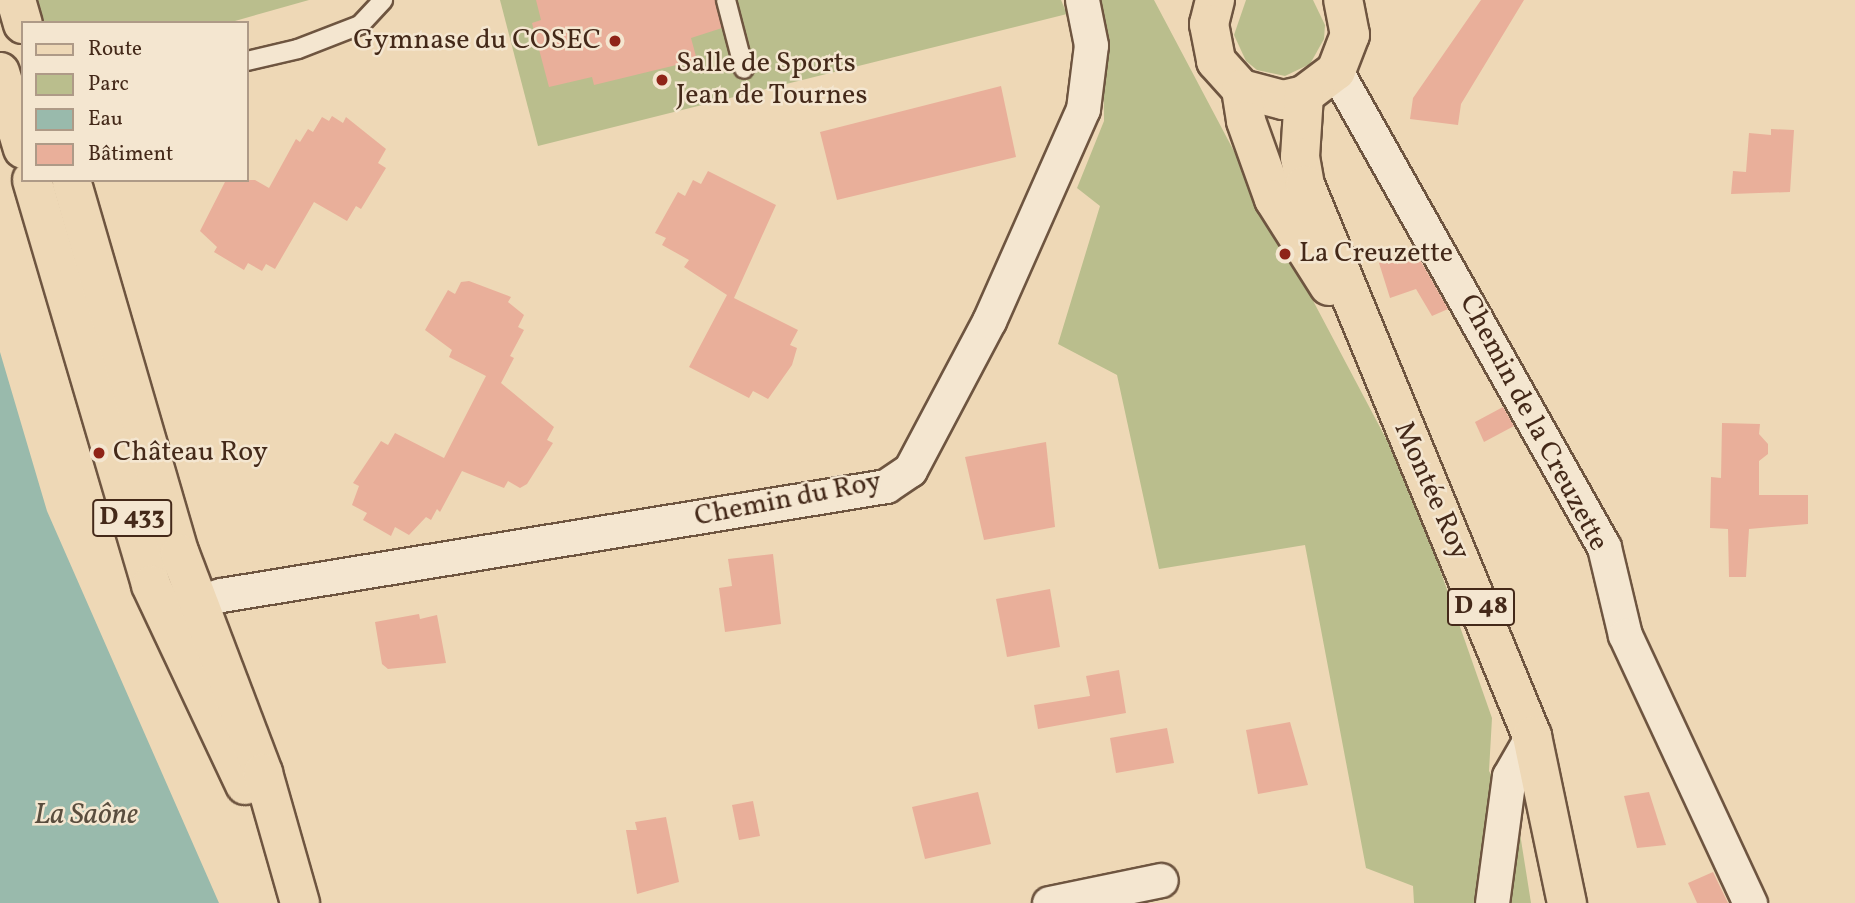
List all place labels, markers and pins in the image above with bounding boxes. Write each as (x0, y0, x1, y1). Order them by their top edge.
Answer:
place label: Gymnase du COSEC (353, 24, 601, 58)
marker: Gymnase du COSEC (607, 33, 623, 49)
place label: Salle de Sports Jean de Tournes (676, 47, 868, 113)
marker: Salle de Sports Jean de Tournes (654, 72, 670, 88)
place label: La Creuzette (1299, 237, 1453, 271)
marker: La Creuzette (1277, 246, 1293, 262)
place label: Château Roy (113, 436, 268, 470)
marker: Château Roy (91, 445, 107, 461)

